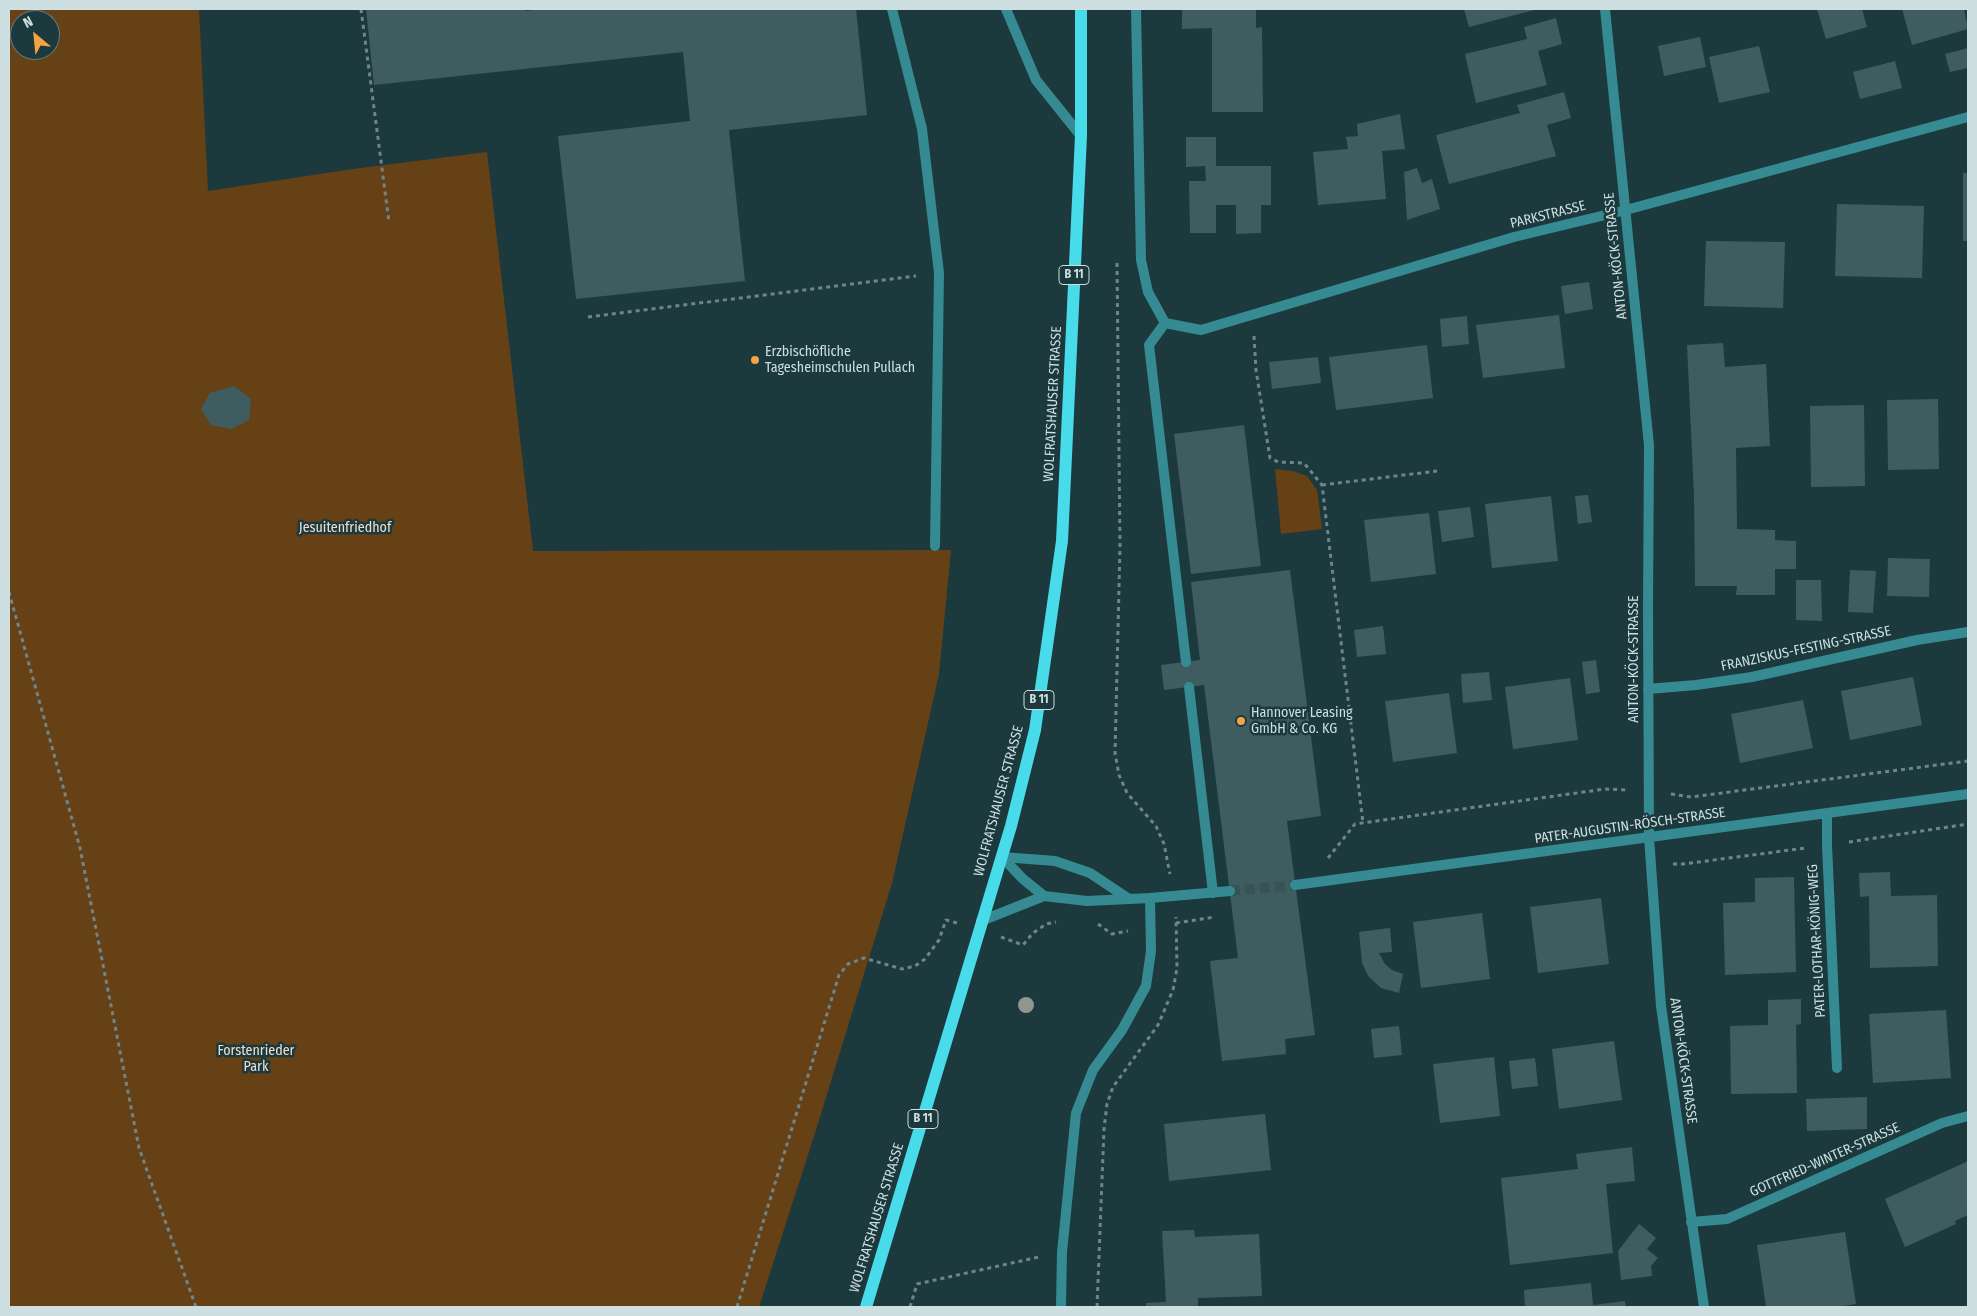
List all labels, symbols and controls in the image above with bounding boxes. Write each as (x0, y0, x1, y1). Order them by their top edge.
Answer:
north arrow (10, 10, 60, 60)
text: N (20, 13, 36, 32)
street label: ANTON-KÖCK-STRASSE (1601, 192, 1631, 320)
street label: PARKSTRASSE (1509, 198, 1587, 232)
road number: B 11 (1059, 266, 1089, 284)
street label: WOLFRATSHAUSER STRASSE (1041, 326, 1065, 482)
place label: Erzbischöfliche Tagesheimschulen Pullach (765, 344, 915, 377)
marker: Erzbischöfliche Tagesheimschulen Pullach (749, 354, 761, 366)
park label: Jesuitenfriedhof (299, 520, 391, 536)
street label: ANTON-KÖCK-STRASSE (1626, 595, 1642, 723)
street label: FRANZISKUS-FESTING-STRASSE (1720, 623, 1892, 675)
road number: B 11 (1024, 690, 1054, 710)
place label: Hannover Leasing GmbH & Co. KG (1251, 705, 1353, 738)
marker: Hannover Leasing GmbH & Co. KG (1235, 715, 1247, 727)
street label: WOLFRATSHAUSER STRASSE (971, 724, 1027, 878)
street label: PATER-AUGUSTIN-RÖSCH-STRASSE (1534, 804, 1726, 848)
street label: PATER-LOTHAR-KÖNIG-WEG (1805, 864, 1829, 1018)
street label: ANTON-KÖCK-STRASSE (1666, 997, 1700, 1125)
park label: Forstenrieder Park (218, 1043, 294, 1076)
road number: B 11 (908, 1110, 938, 1128)
street label: GOTTFRIED-WINTER-STRASSE (1747, 1119, 1903, 1201)
street label: WOLFRATSHAUSER STRASSE (846, 1141, 908, 1295)

